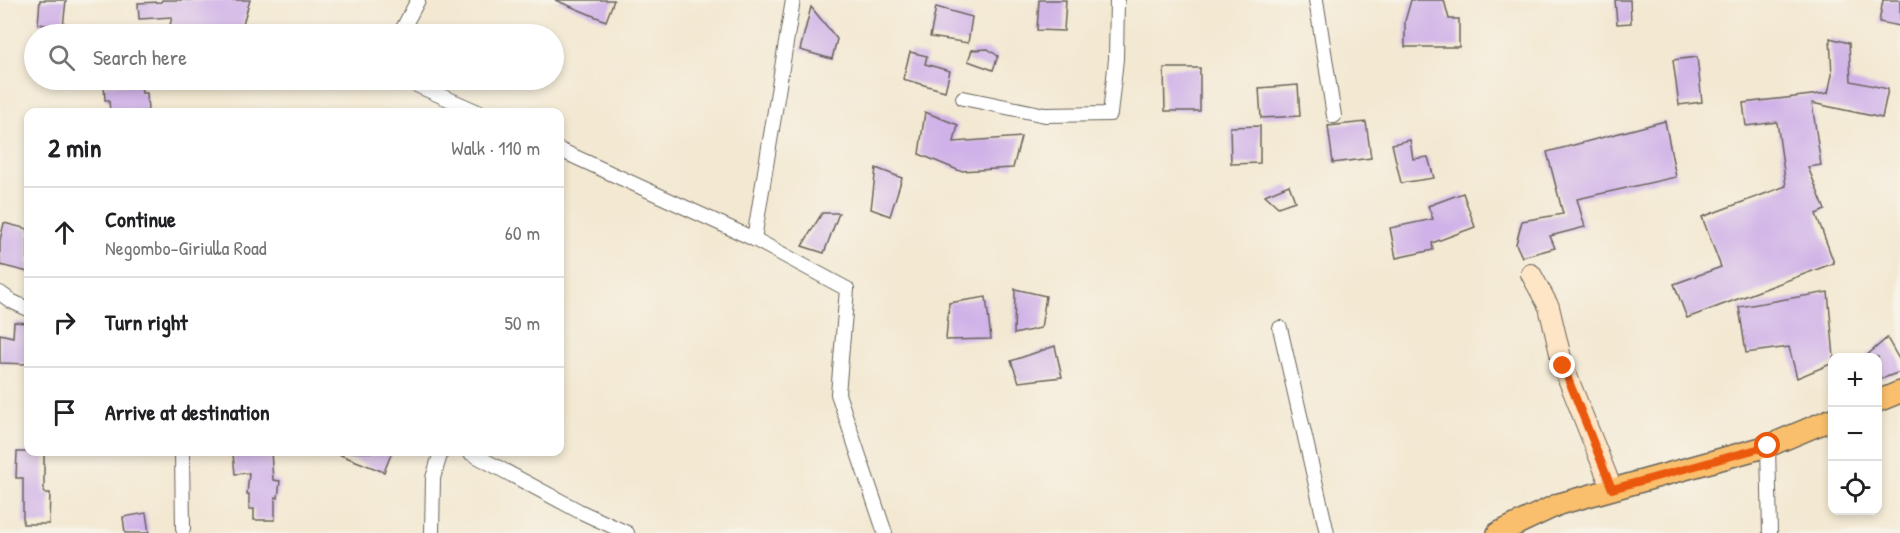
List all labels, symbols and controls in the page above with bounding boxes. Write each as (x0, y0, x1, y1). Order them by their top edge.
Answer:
search box (24, 24, 564, 90)
icon: search (45, 41, 78, 74)
text: Search here (93, 42, 187, 72)
text: 2 min (48, 130, 101, 165)
text: Walk · 110 m (451, 134, 540, 161)
text: Continue (105, 204, 176, 234)
icon: ahead (48, 216, 81, 249)
text: 60 m (505, 219, 540, 246)
text: Negombo-Giriulla Road (105, 234, 267, 261)
icon: right (48, 306, 81, 339)
text: Turn right (105, 307, 188, 337)
text: 50 m (504, 309, 540, 336)
route end (1549, 352, 1575, 378)
map controls (1828, 353, 1882, 515)
button: + (1828, 353, 1882, 407)
icon: arrive (48, 396, 81, 429)
text: Arrive at destination (105, 397, 270, 427)
button: − (1828, 407, 1882, 461)
route start (1754, 432, 1780, 458)
button: locate (1828, 461, 1882, 515)

